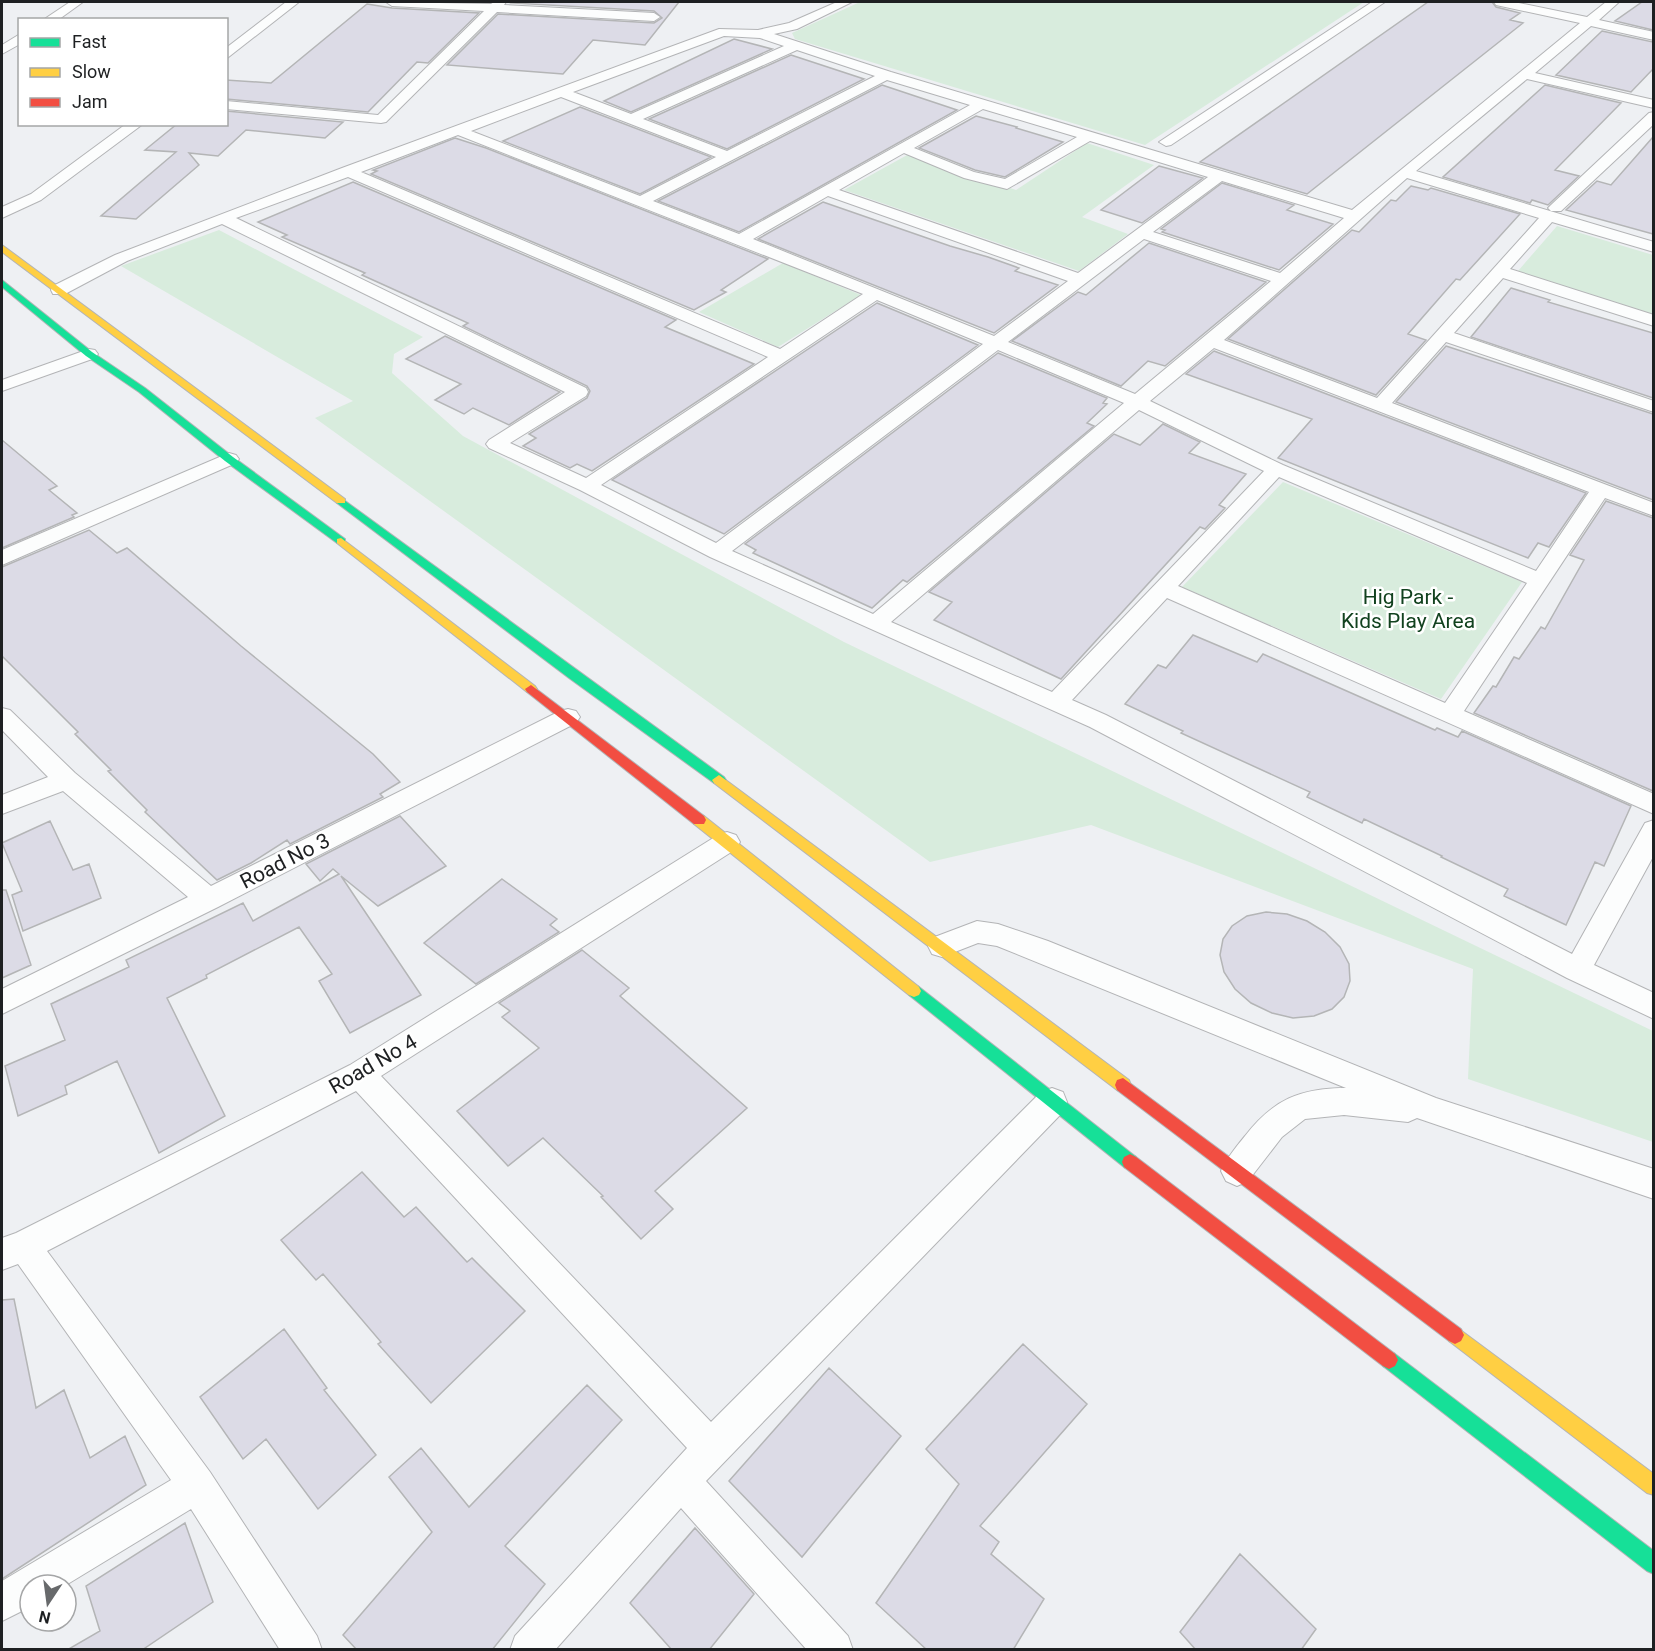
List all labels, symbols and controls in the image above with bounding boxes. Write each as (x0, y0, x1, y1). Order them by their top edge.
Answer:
legend (18, 18, 228, 126)
text: Fast (72, 31, 107, 52)
text: Slow (72, 61, 111, 82)
text: Jam (72, 91, 108, 112)
park label: Hig Park - Kids Play Area (1341, 585, 1475, 633)
street label: Road No 3 (236, 828, 334, 894)
street label: Road No 4 (325, 1029, 421, 1099)
north arrow (18, 1573, 78, 1633)
text: N (37, 1607, 52, 1628)

